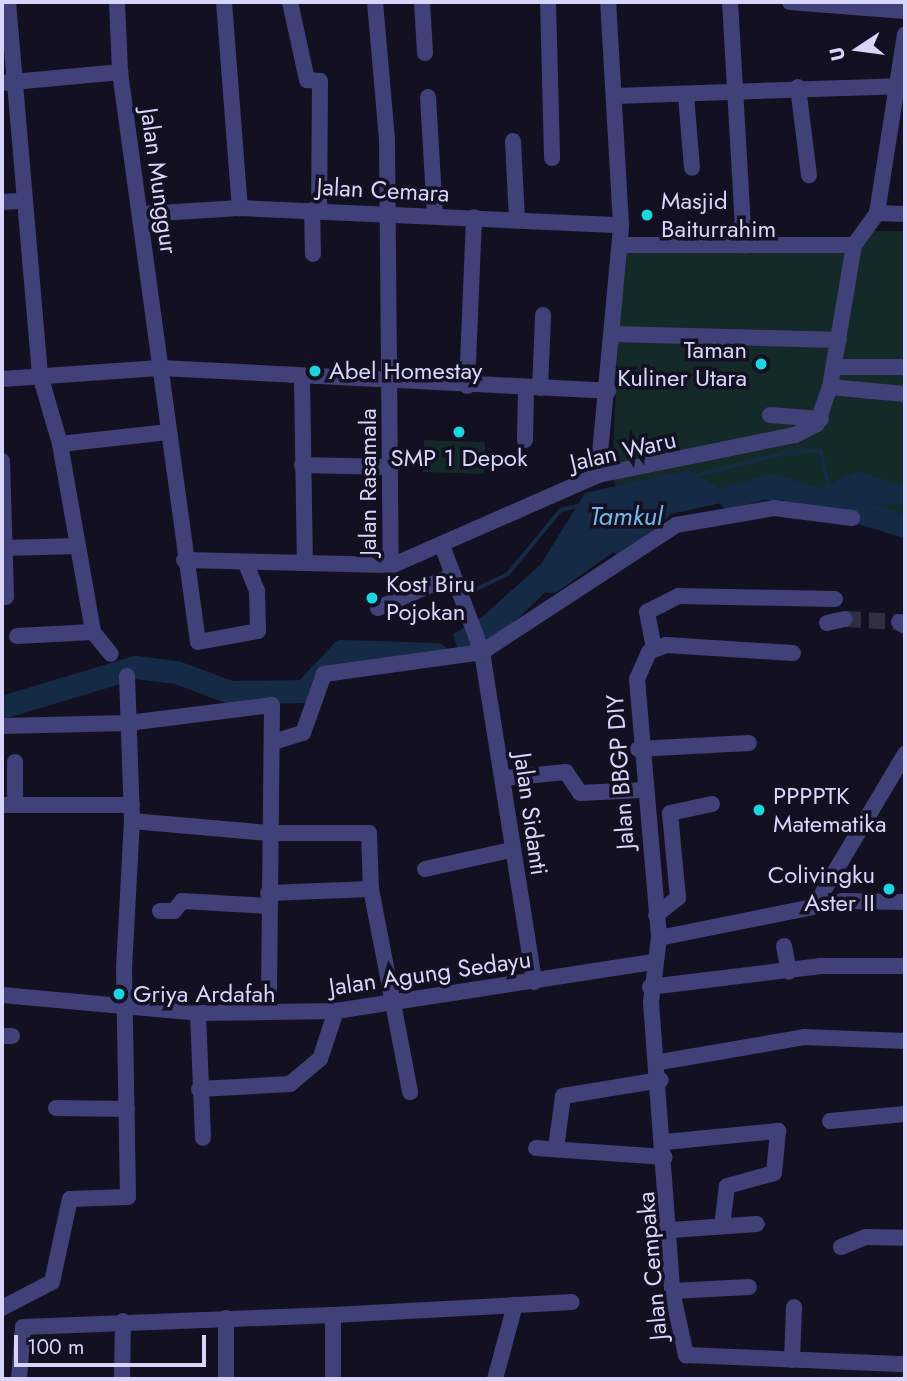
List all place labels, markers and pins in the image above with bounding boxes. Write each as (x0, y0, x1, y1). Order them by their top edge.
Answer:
place label: Masjid Baiturrahim (661, 187, 776, 243)
marker: Masjid Baiturrahim (639, 207, 655, 223)
place label: Taman Kuliner Utara (617, 336, 747, 392)
marker: Taman Kuliner Utara (753, 356, 769, 372)
place label: Abel Homestay (329, 357, 482, 385)
marker: Abel Homestay (307, 363, 323, 379)
marker: SMP 1 Depok (451, 424, 467, 440)
place label: SMP 1 Depok (391, 444, 527, 472)
place label: Kost Biru Pojokan (386, 570, 475, 626)
marker: Kost Biru Pojokan (364, 590, 380, 606)
place label: PPPPTK Matematika (773, 782, 886, 838)
marker: PPPPTK Matematika (751, 802, 767, 818)
place label: Colivingku Aster II (768, 861, 875, 917)
marker: Colivingku Aster II (881, 881, 897, 897)
place label: Griya Ardafah (133, 980, 276, 1008)
marker: Griya Ardafah (111, 986, 127, 1002)

